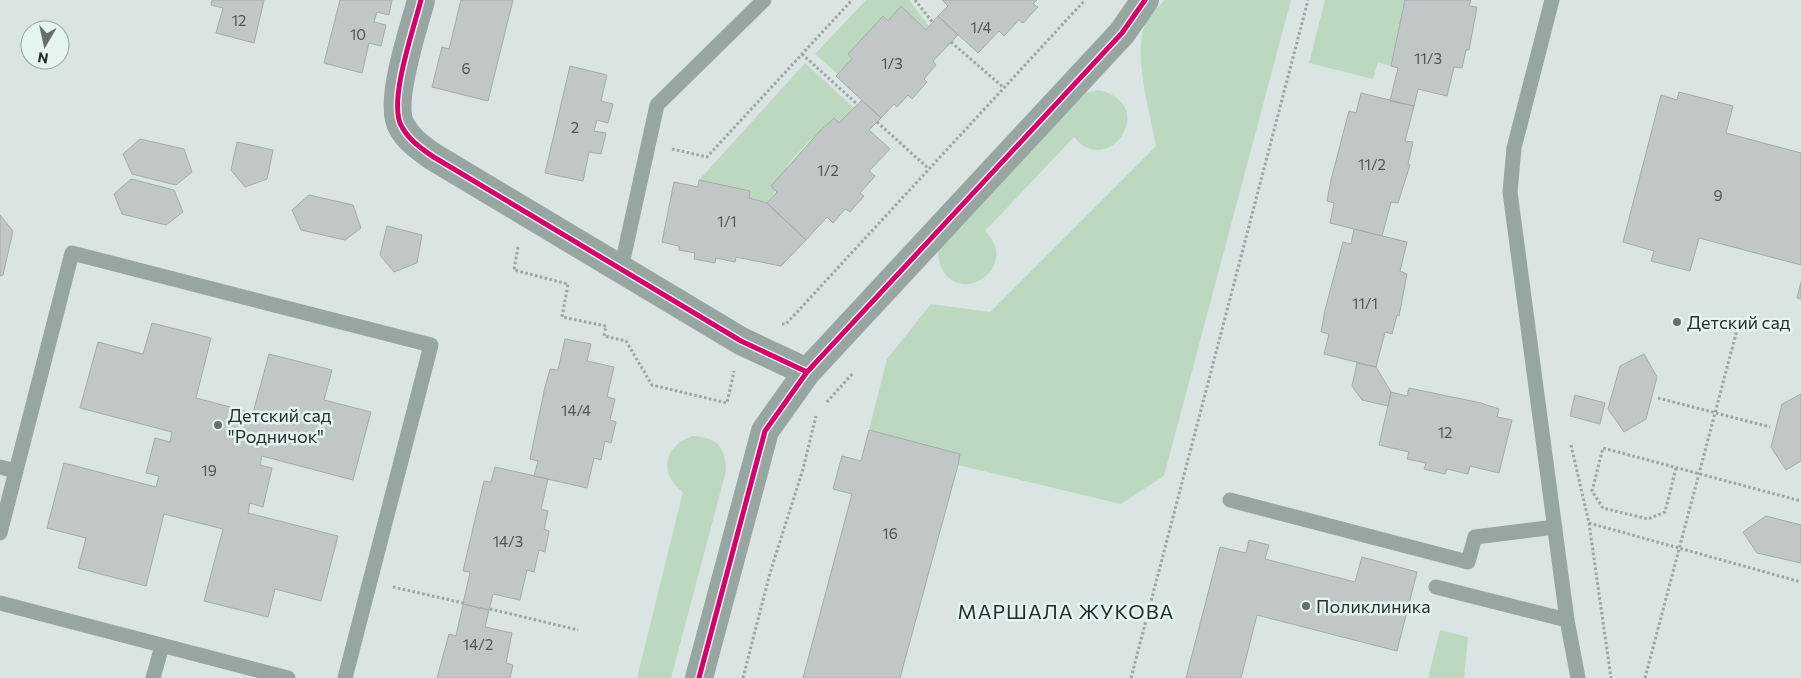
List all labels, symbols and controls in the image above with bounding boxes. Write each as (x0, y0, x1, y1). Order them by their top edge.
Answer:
house number: 12 (232, 11, 246, 29)
house number: 1/4 (971, 18, 991, 36)
north arrow (20, 20, 70, 70)
house number: 10 (350, 25, 366, 43)
text: N (36, 49, 49, 68)
house number: 11/3 (1414, 49, 1442, 67)
house number: 1/3 (881, 54, 903, 72)
house number: 6 (461, 59, 471, 77)
house number: 2 (571, 118, 579, 136)
house number: 11/2 (1358, 155, 1386, 173)
house number: 1/2 (817, 161, 839, 179)
house number: 9 (1713, 186, 1723, 204)
house number: 1/1 (717, 212, 737, 230)
house number: 11/1 (1352, 294, 1378, 312)
place label: Детский сад (1687, 311, 1791, 333)
marker: Детский сад (1671, 316, 1683, 328)
house number: 14/4 (561, 401, 591, 419)
place label: Детский сад "Родничок" (228, 404, 332, 447)
marker: Детский сад "Родничок" (212, 419, 224, 431)
house number: 12 (1438, 423, 1452, 441)
house number: 19 (201, 461, 217, 479)
house number: 16 (882, 524, 898, 542)
house number: 14/3 (493, 532, 523, 550)
place label: Поликлиника (1316, 595, 1431, 617)
district label: МАРШАЛА ЖУКОВА (958, 599, 1174, 623)
marker: Поликлиника (1300, 600, 1312, 612)
house number: 14/2 (463, 635, 493, 653)

